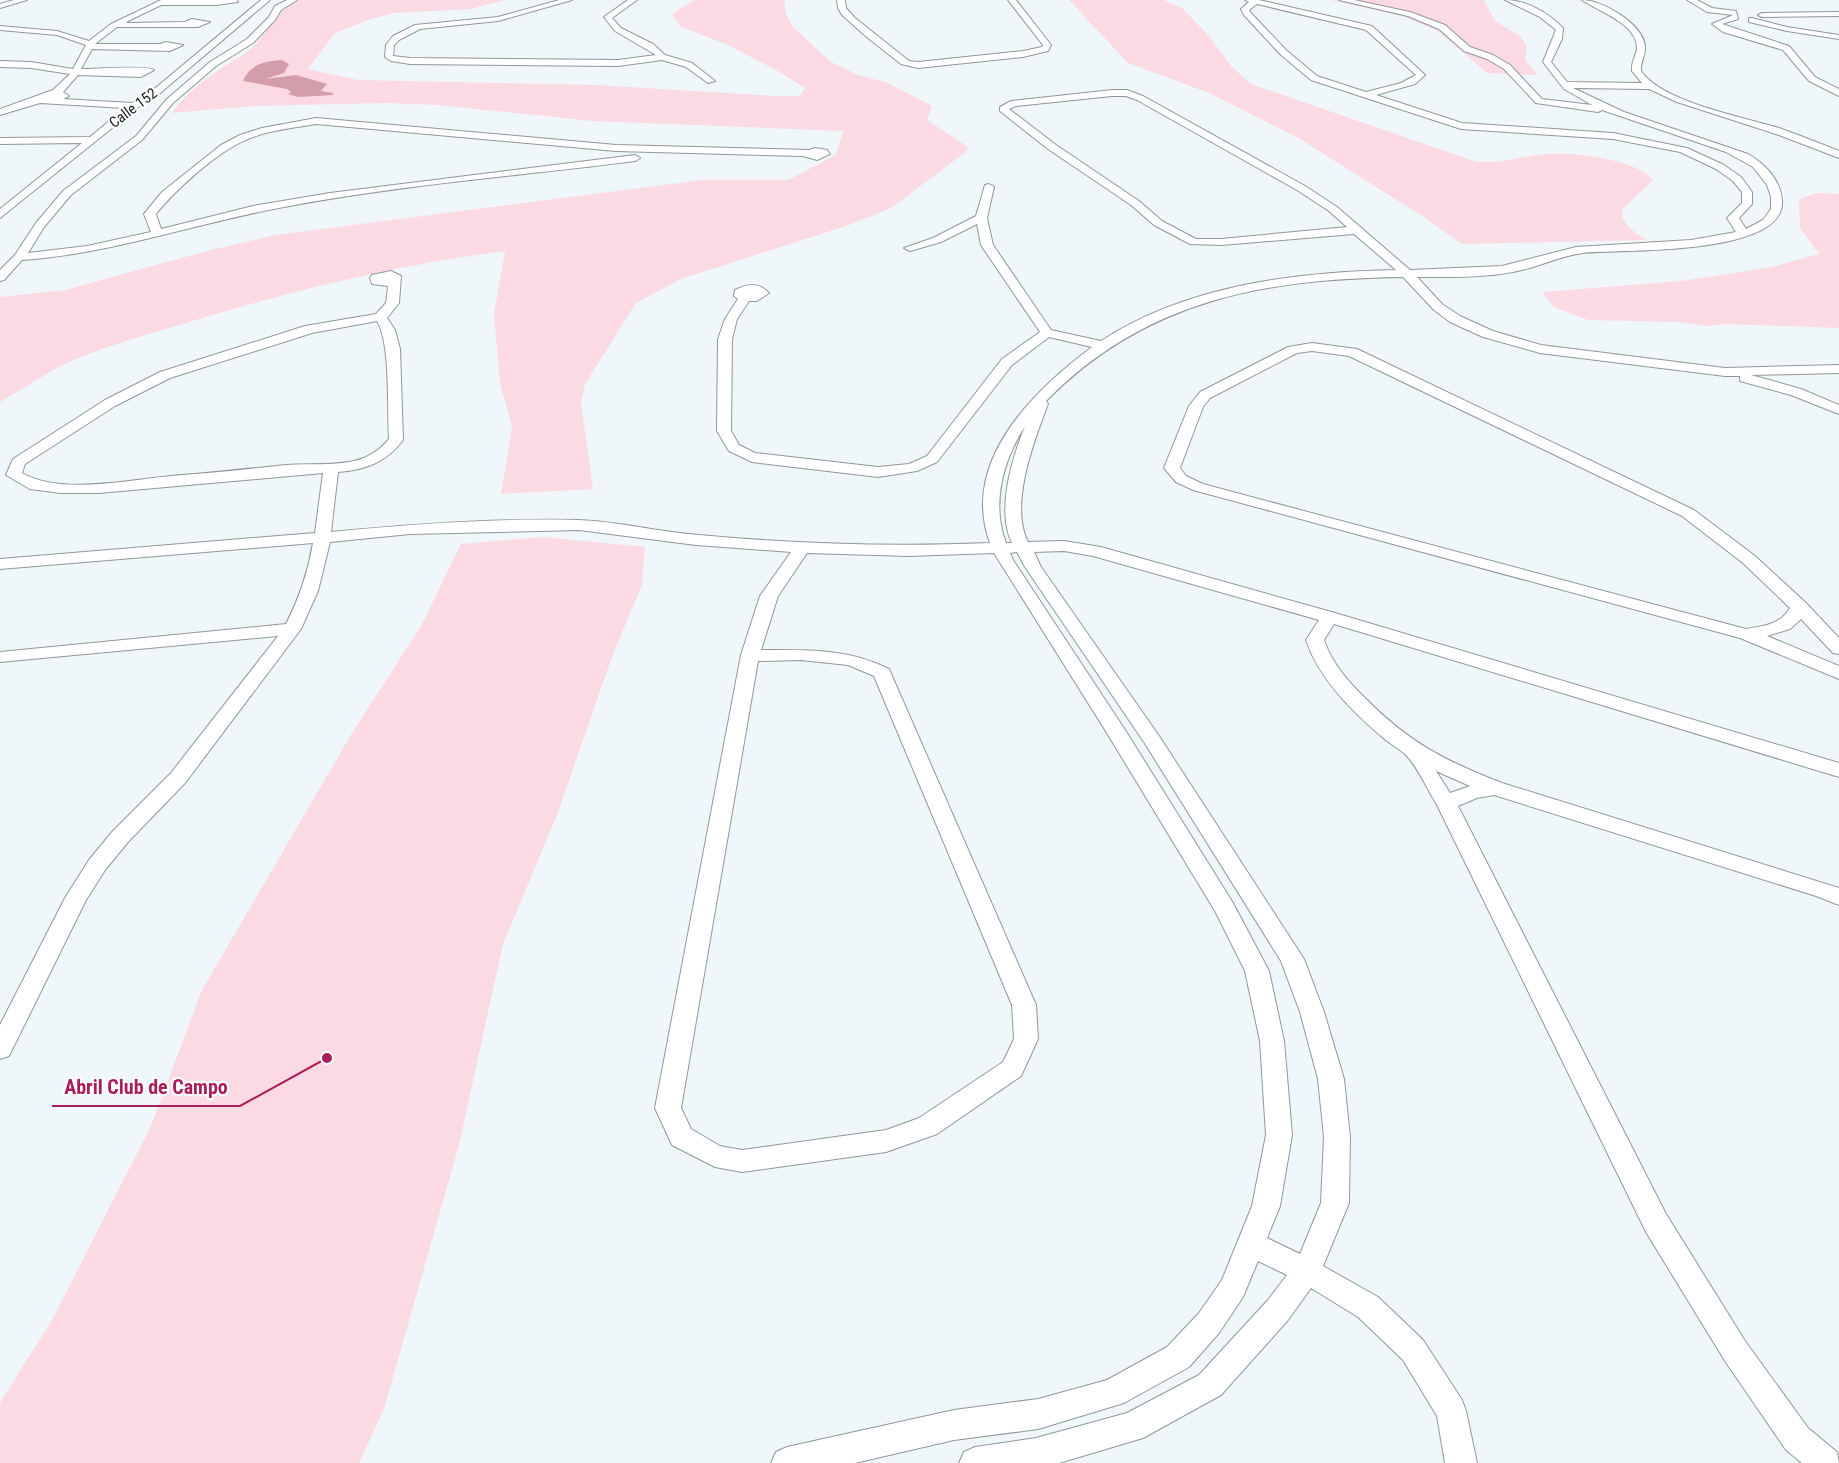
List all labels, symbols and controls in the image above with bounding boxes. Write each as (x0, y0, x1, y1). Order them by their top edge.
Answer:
street label: Calle 152 (106, 84, 160, 132)
callout: Abril Club de Campo (52, 1068, 240, 1106)
text: Abril Club de Campo (64, 1075, 228, 1099)

